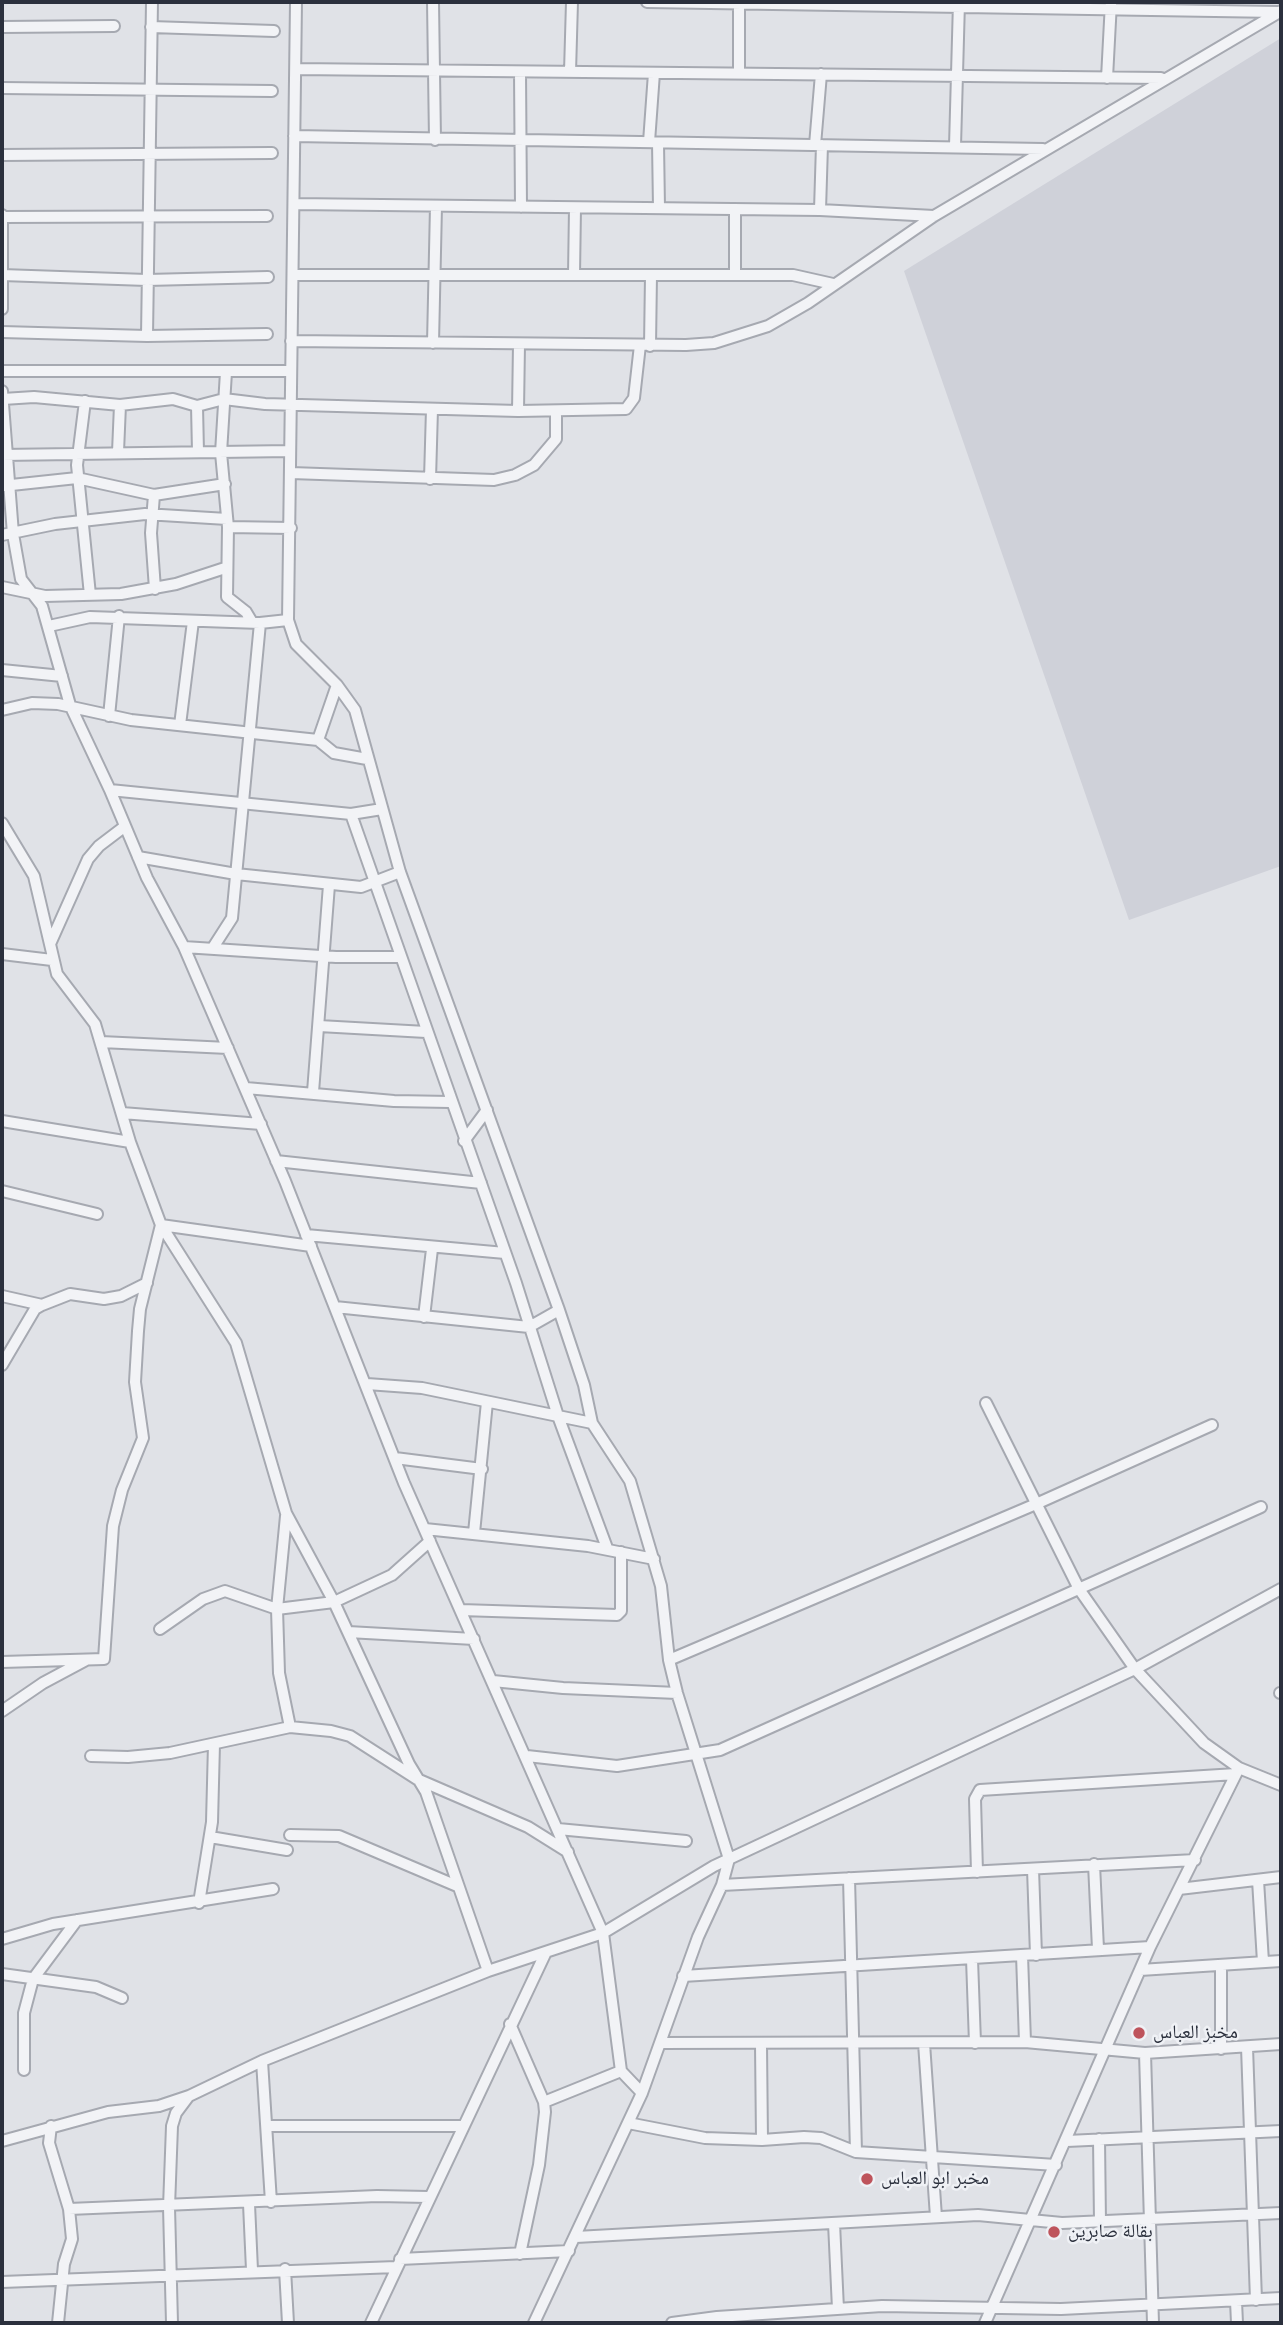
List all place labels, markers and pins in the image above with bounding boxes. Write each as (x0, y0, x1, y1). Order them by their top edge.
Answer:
place label: مخبز العباس (1153, 2022, 1238, 2044)
marker: مخبز العباس (1131, 2025, 1147, 2041)
place label: مخبر ابو العباس (881, 2168, 989, 2190)
marker: مخبر ابو العباس (859, 2171, 875, 2187)
place label: بقالة صابرين (1068, 2221, 1153, 2243)
marker: بقالة صابرين (1046, 2224, 1062, 2240)

